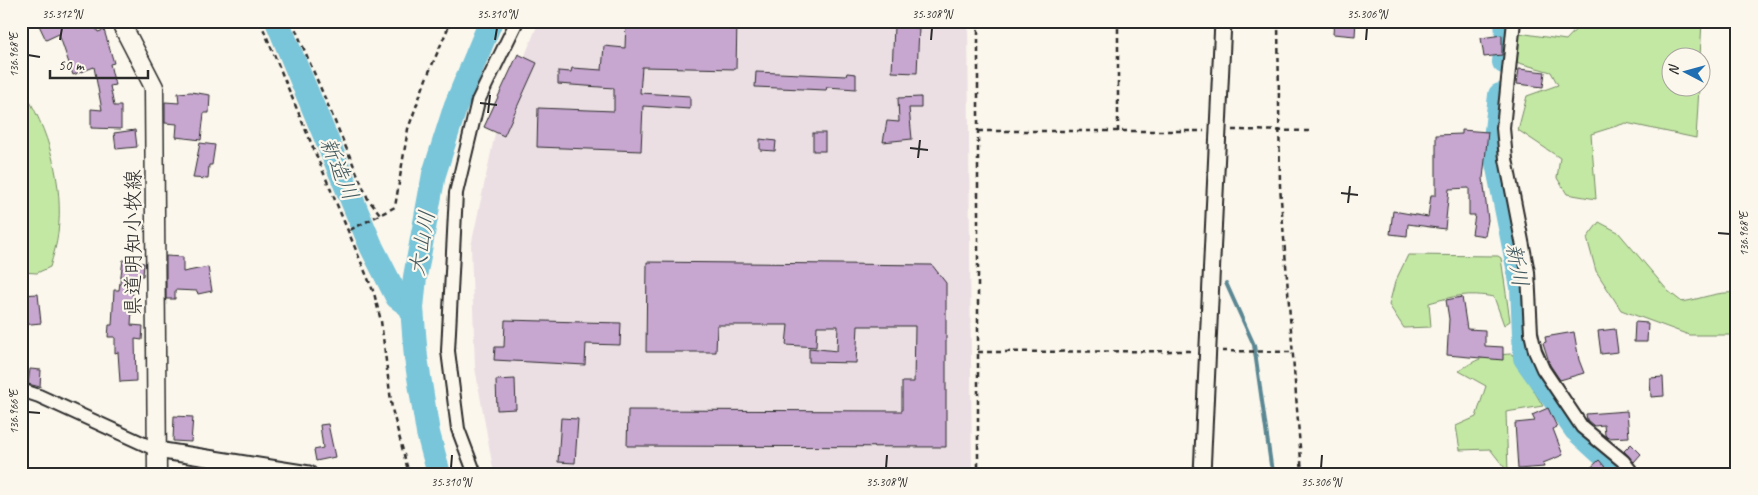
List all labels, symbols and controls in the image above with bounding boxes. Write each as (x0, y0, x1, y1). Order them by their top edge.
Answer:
text: 35.312°N (42, 6, 84, 22)
text: 35.310°N (477, 6, 519, 22)
text: 35.308°N (912, 6, 954, 22)
text: 35.306°N (1347, 6, 1389, 22)
text: 136.968°E (6, 31, 22, 77)
scale bar (50, 48, 148, 80)
north arrow (1660, 48, 1710, 98)
text: 50 m (58, 56, 85, 75)
text: N (1665, 63, 1683, 76)
water label: 新造川 (313, 133, 365, 205)
street label: 県道明知小牧線 (120, 170, 146, 317)
water label: 大山川 (402, 208, 442, 278)
text: 136.968°E (1736, 210, 1752, 256)
water label: 新川 (1499, 241, 1535, 289)
text: 136.966°E (6, 388, 22, 434)
text: 35.310°N (431, 474, 473, 490)
text: 35.308°N (866, 474, 908, 490)
text: 35.306°N (1301, 474, 1343, 490)

